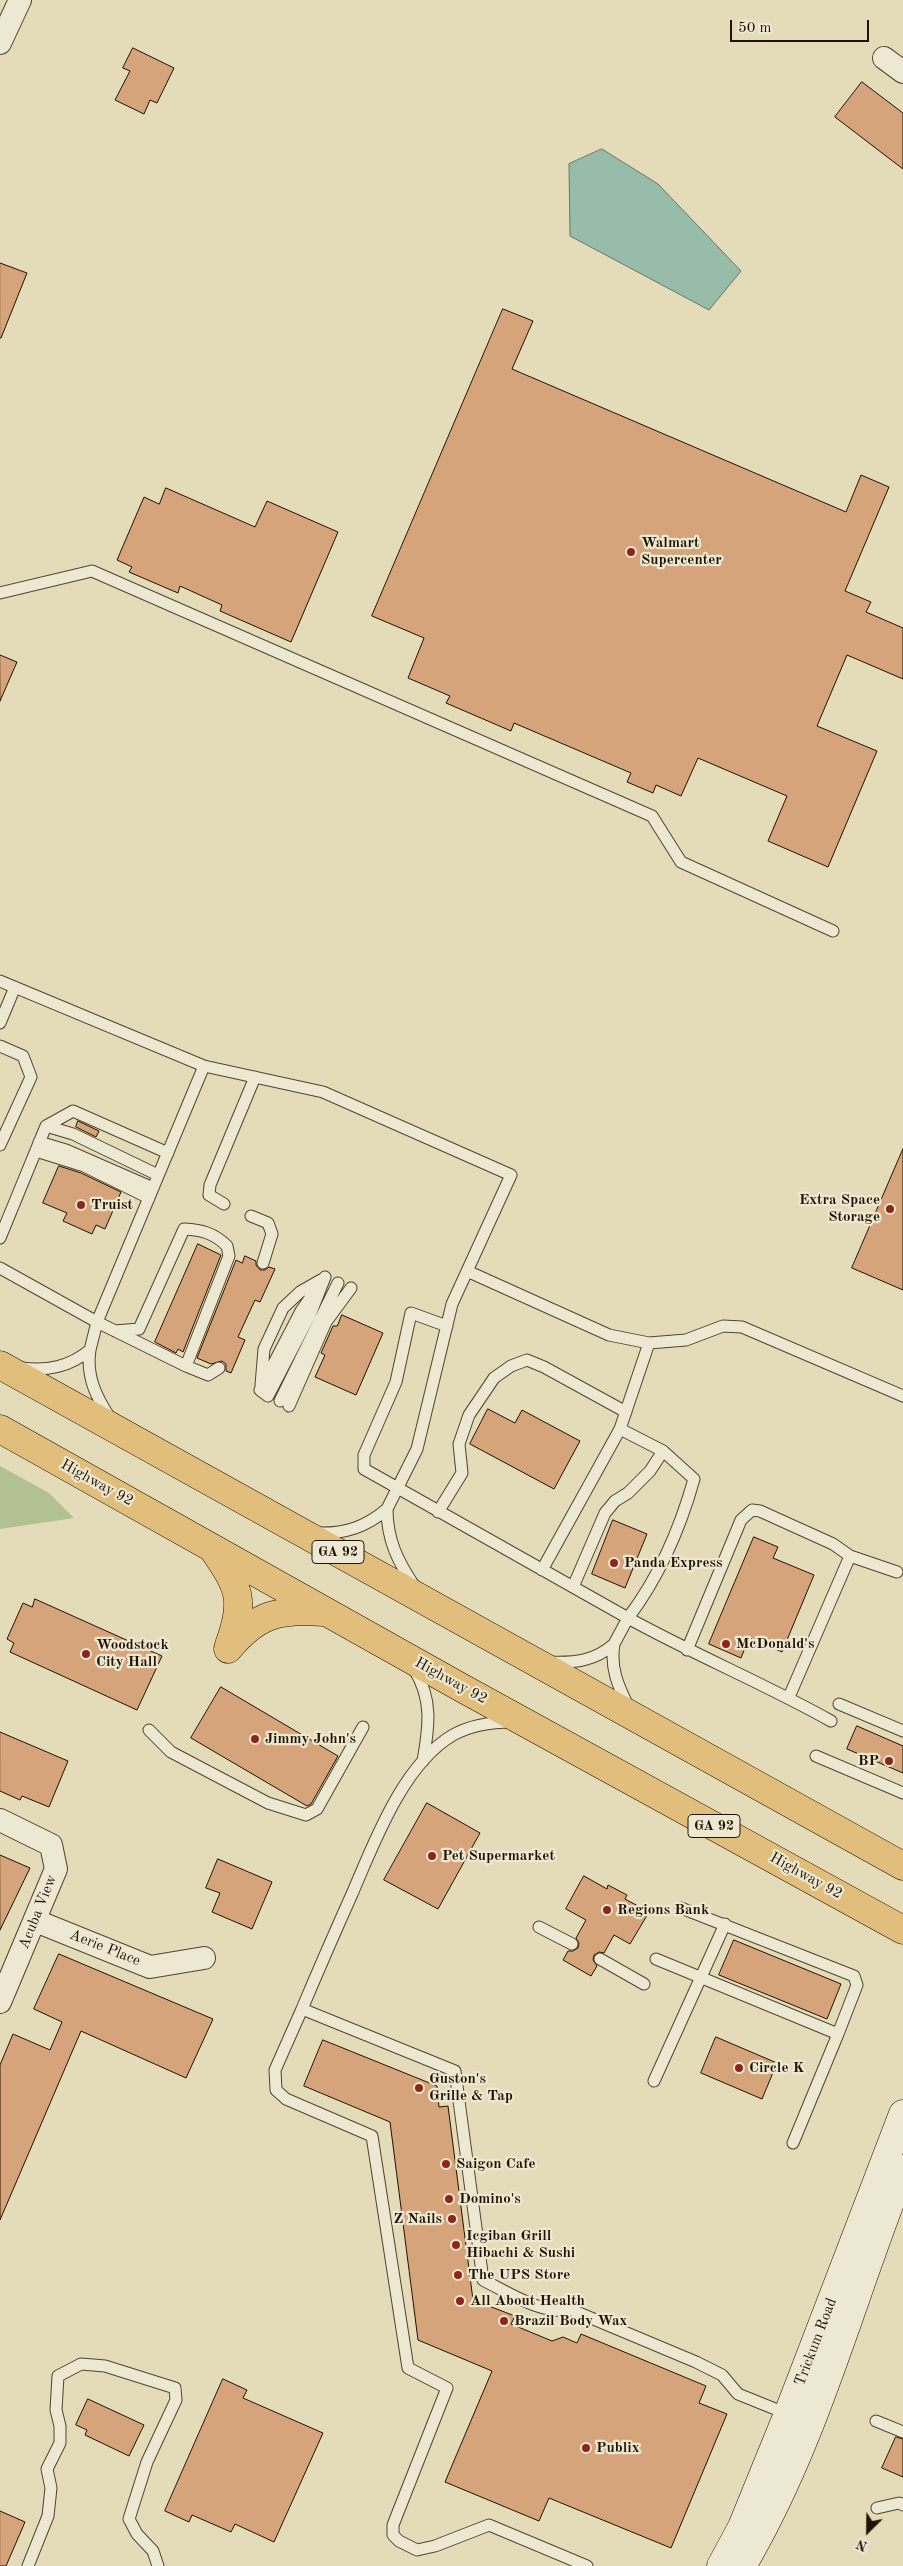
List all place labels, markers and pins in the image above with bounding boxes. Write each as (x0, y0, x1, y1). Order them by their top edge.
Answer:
place label: Walmart Supercenter (641, 534, 722, 569)
marker: Walmart Supercenter (625, 546, 637, 558)
place label: Extra Space Storage (799, 1191, 880, 1226)
place label: Truist (91, 1196, 133, 1214)
marker: Truist (75, 1199, 87, 1211)
marker: Extra Space Storage (884, 1203, 896, 1215)
place label: Panda Express (624, 1554, 723, 1572)
marker: Panda Express (608, 1557, 620, 1569)
place label: McDonald's (736, 1635, 814, 1653)
place label: Woodstock City Hall (96, 1636, 169, 1671)
marker: McDonald's (720, 1638, 732, 1650)
marker: Woodstock City Hall (80, 1648, 92, 1660)
place label: Jimmy John's (265, 1730, 356, 1748)
marker: Jimmy John's (249, 1733, 261, 1745)
place label: BP (858, 1752, 879, 1770)
marker: BP (883, 1755, 895, 1767)
place label: Pet Supermarket (442, 1847, 555, 1865)
marker: Pet Supermarket (426, 1850, 438, 1862)
place label: Regions Bank (617, 1901, 709, 1919)
marker: Regions Bank (601, 1904, 613, 1916)
place label: Circle K (749, 2059, 804, 2077)
marker: Circle K (733, 2062, 745, 2074)
place label: Guston's Grille & Tap (429, 2070, 513, 2105)
marker: Guston's Grille & Tap (413, 2082, 425, 2094)
place label: Saigon Cafe (456, 2155, 536, 2173)
marker: Saigon Cafe (440, 2158, 452, 2170)
place label: Domino's (459, 2190, 521, 2208)
marker: Domino's (443, 2193, 455, 2205)
place label: Z Nails (393, 2210, 442, 2228)
marker: Z Nails (446, 2213, 458, 2225)
place label: Icgiban Grill Hibachi & Sushi (466, 2227, 575, 2262)
marker: Icgiban Grill Hibachi & Sushi (450, 2239, 462, 2251)
place label: The UPS Store (468, 2266, 570, 2284)
marker: The UPS Store (452, 2269, 464, 2281)
place label: All About Health (470, 2292, 585, 2310)
marker: All About Health (454, 2295, 466, 2307)
place label: Brazil Body Wax (514, 2312, 627, 2330)
marker: Brazil Body Wax (498, 2315, 510, 2327)
place label: Publix (596, 2439, 640, 2457)
marker: Publix (580, 2442, 592, 2454)

